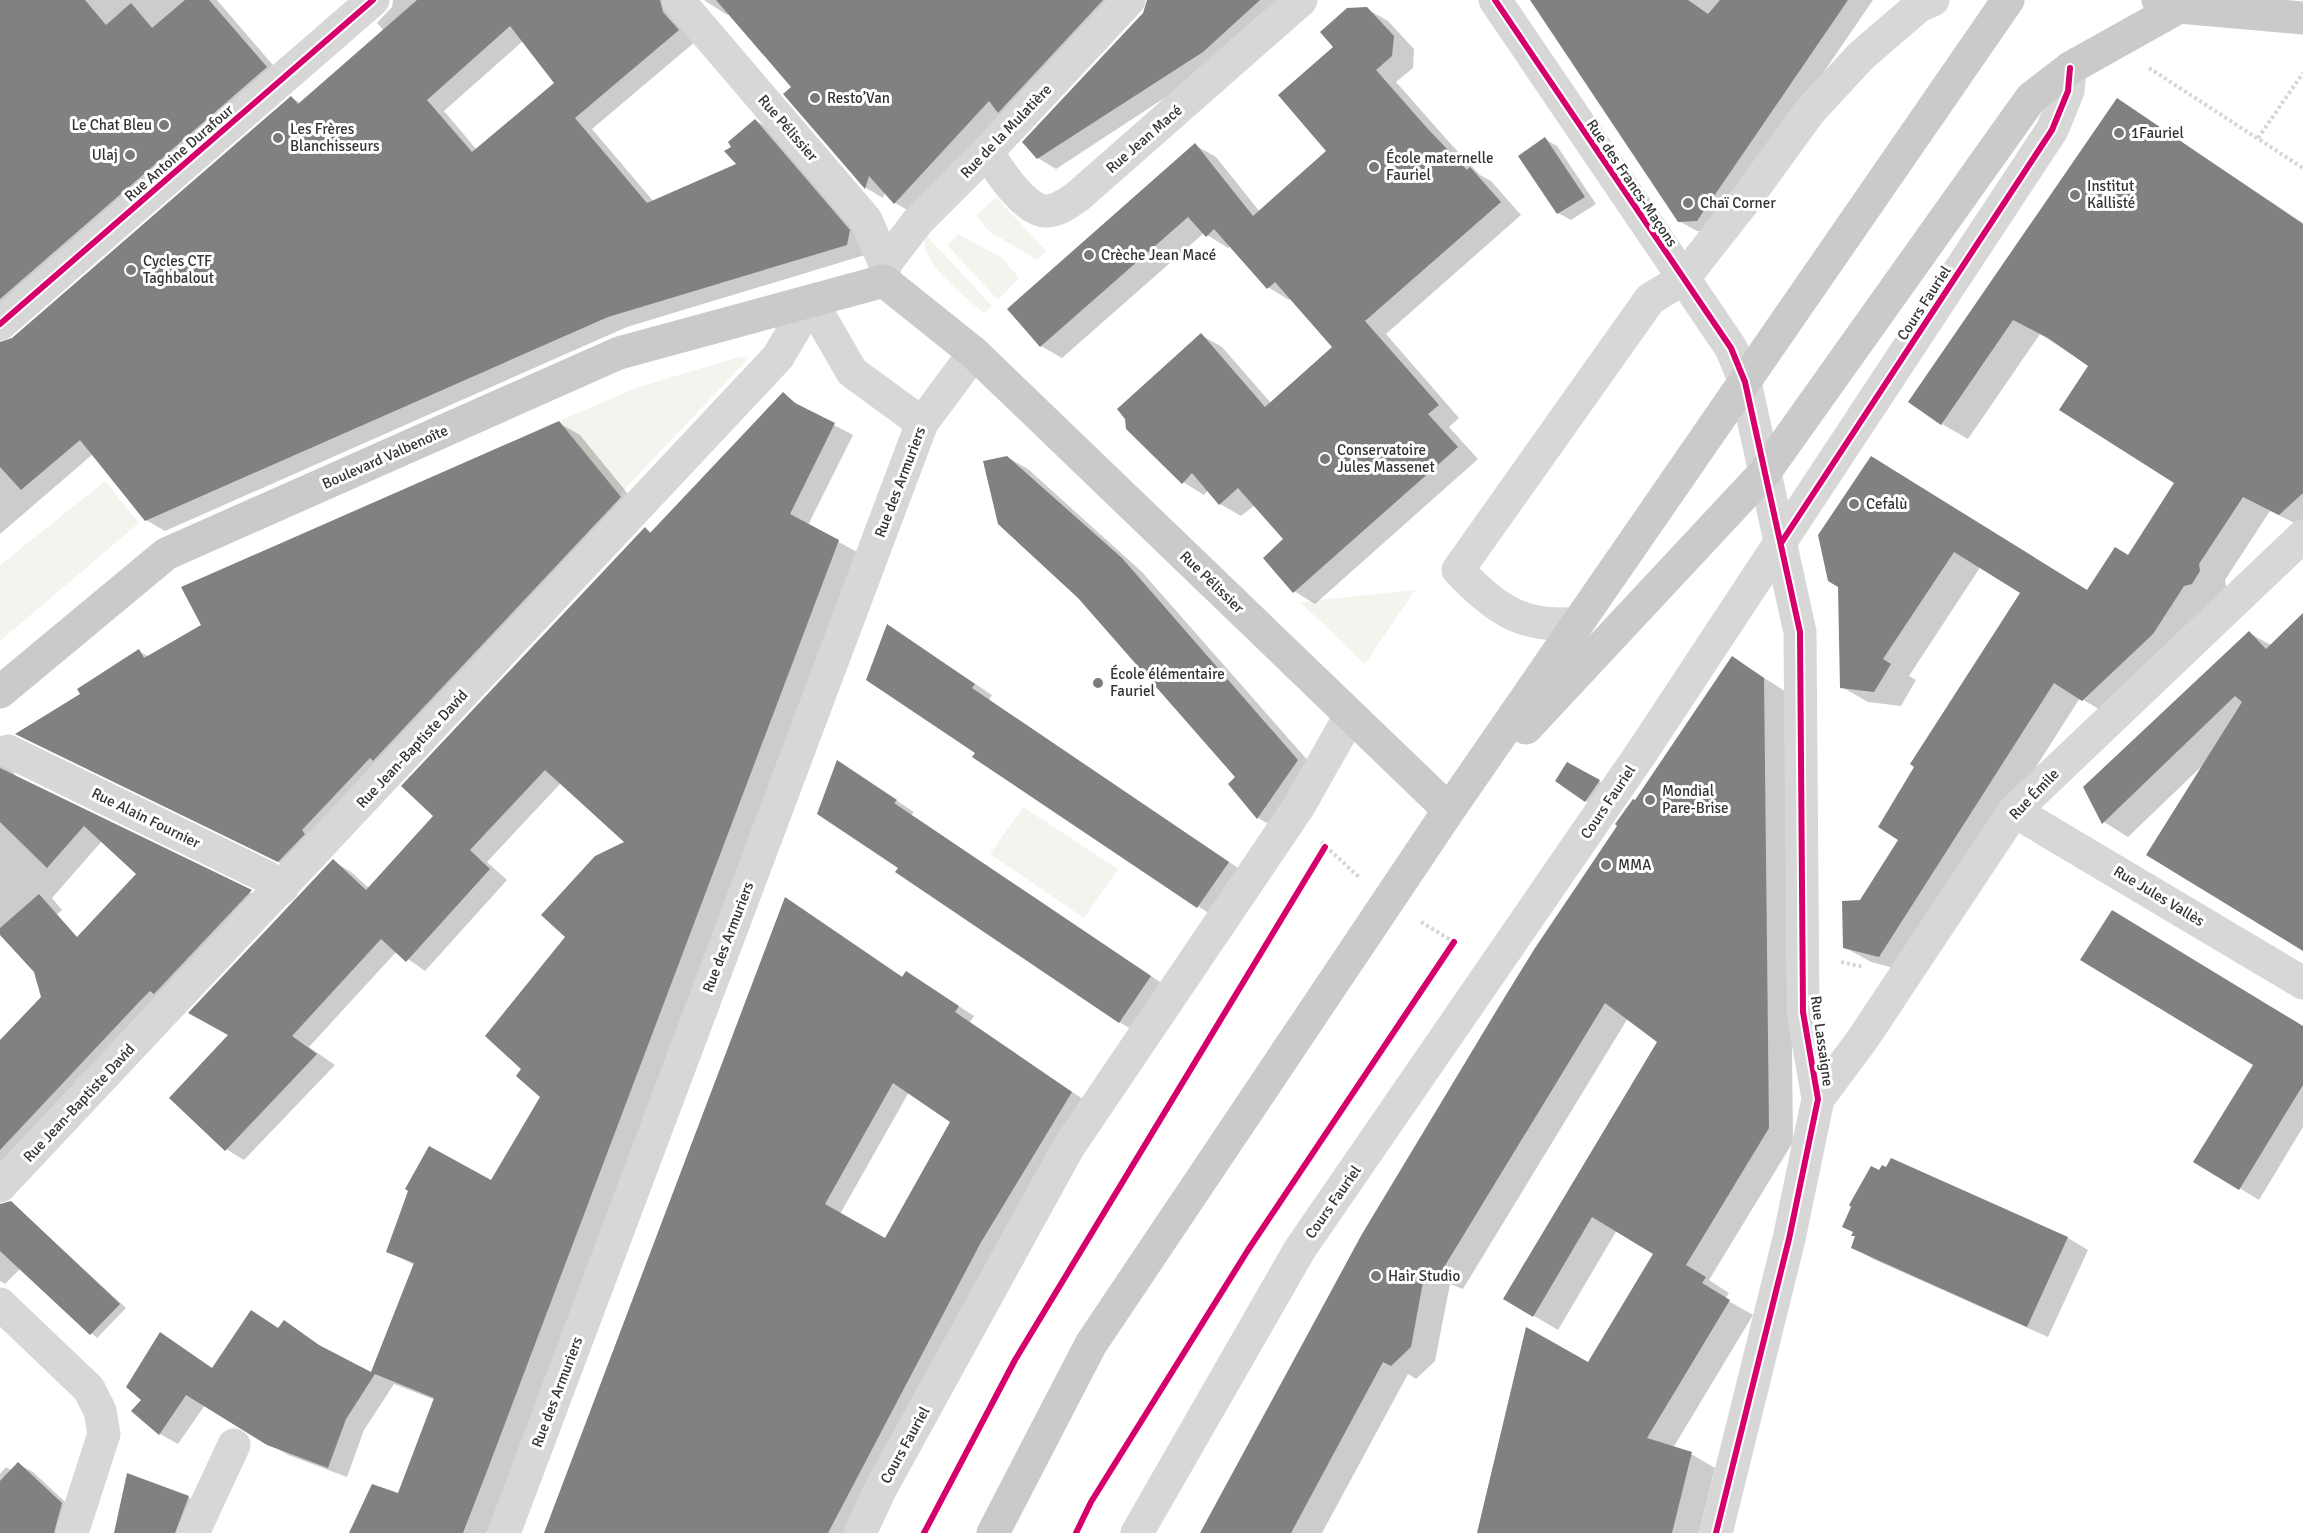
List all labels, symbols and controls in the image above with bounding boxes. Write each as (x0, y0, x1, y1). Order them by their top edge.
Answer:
street label: Rue de la Mulatière (957, 80, 1055, 182)
place label: Resto’Van (827, 89, 890, 107)
street label: Rue Pélissier (754, 91, 822, 165)
marker: Resto’Van (808, 91, 822, 105)
street label: Rue Antoine Durafour (121, 101, 237, 205)
street label: Rue Jean Macé (1102, 101, 1186, 177)
place label: Le Chat Bleu (71, 116, 152, 134)
street label: Rue des Francs-Maçons (1583, 116, 1682, 250)
marker: Le Chat Bleu (157, 118, 171, 132)
place label: Les Frères Blanchisseurs (290, 120, 380, 155)
place label: 1Fauriel (2131, 124, 2184, 142)
marker: 1Fauriel (2112, 126, 2126, 140)
marker: Les Frères Blanchisseurs (271, 131, 285, 145)
place label: Ulaj (92, 146, 118, 164)
marker: Ulaj (123, 148, 137, 162)
place label: École maternelle Fauriel (1386, 148, 1493, 184)
marker: École maternelle Fauriel (1367, 160, 1381, 174)
place label: Institut Kallisté (2087, 177, 2135, 212)
marker: Institut Kallisté (2068, 188, 2082, 202)
place label: Chaï Corner (1700, 194, 1776, 212)
marker: Chaï Corner (1681, 196, 1695, 210)
place label: Crèche Jean Macé (1101, 246, 1216, 264)
marker: Crèche Jean Macé (1082, 248, 1096, 262)
place label: Cycles CTF Taghbalout (143, 252, 214, 287)
street label: Cours Fauriel (1893, 262, 1955, 344)
marker: Cycles CTF Taghbalout (124, 263, 138, 277)
street label: Boulevard Valbenoîte (319, 421, 451, 493)
street label: Rue des Armuriers (871, 424, 930, 540)
place label: Conservatoire Jules Massenet (1337, 441, 1435, 476)
marker: Conservatoire Jules Massenet (1318, 452, 1332, 466)
place label: Cefalù (1866, 495, 1908, 513)
marker: Cefalù (1847, 497, 1861, 511)
street label: Rue Pélissier (1176, 547, 1248, 617)
place label: École élémentaire Fauriel (1110, 664, 1225, 700)
marker: École élémentaire Fauriel (1091, 676, 1105, 690)
street label: Rue Jean-Baptiste David (353, 686, 471, 812)
street label: Cours Fauriel (1577, 762, 1639, 842)
street label: Rue Émile (2005, 764, 2063, 823)
place label: Mondial Pare-Brise (1662, 782, 1729, 817)
street label: Rue Alain Fournier (89, 784, 204, 852)
marker: Mondial Pare-Brise (1643, 793, 1657, 807)
place label: MMA (1618, 856, 1651, 874)
marker: MMA (1599, 858, 1613, 872)
street label: Rue Jules Vallès (2110, 862, 2208, 930)
street label: Rue des Armuriers (699, 879, 758, 995)
street label: Rue Lassaigne (1807, 995, 1837, 1087)
street label: Rue Jean-Baptiste David (20, 1040, 138, 1166)
street label: Cours Fauriel (1301, 1162, 1365, 1242)
place label: Hair Studio (1388, 1267, 1460, 1285)
marker: Hair Studio (1369, 1269, 1383, 1283)
street label: Rue des Armuriers (528, 1334, 587, 1450)
street label: Cours Fauriel (876, 1403, 934, 1487)

